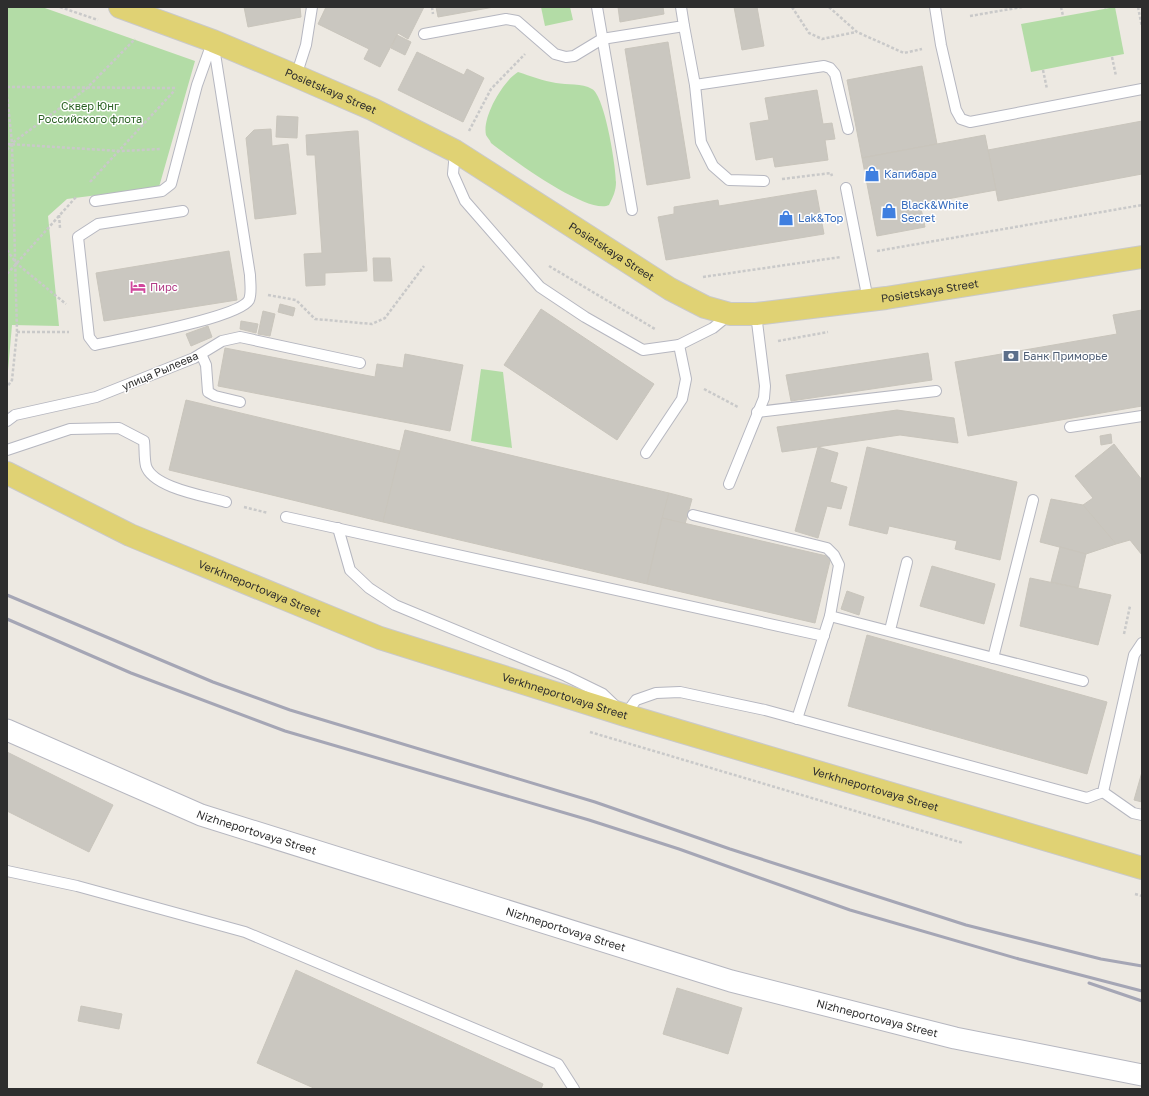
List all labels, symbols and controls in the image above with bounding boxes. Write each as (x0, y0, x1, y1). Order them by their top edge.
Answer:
street label: Posietskaya Street (283, 65, 379, 116)
park label: Сквер Юнг Российского флота (38, 99, 142, 125)
shop icon: Капибара (863, 165, 881, 183)
place label: Капибара (884, 167, 937, 180)
place label: Black&White Secret (901, 198, 969, 224)
shop icon: Black&White Secret (880, 202, 898, 220)
shop icon: Lak&Top (777, 209, 795, 227)
place label: Lak&Top (798, 211, 844, 224)
street label: Posietskaya Street (567, 219, 657, 283)
street label: Posietskaya Street (880, 276, 979, 305)
hotel icon: Пирс (129, 278, 147, 296)
place label: Пирс (150, 280, 178, 293)
bank icon: Банк Приморье (1002, 347, 1020, 365)
street label: улица Рылеева (120, 349, 200, 393)
place label: Банк Приморье (1023, 349, 1108, 362)
street label: Verkhneportovaya Street (197, 557, 323, 619)
street label: Verkhneportovaya Street (500, 670, 630, 722)
street label: Verkhneportovaya Street (811, 764, 940, 813)
street label: Nizhneportovaya Street (195, 807, 318, 857)
street label: Nizhneportovaya Street (504, 904, 627, 954)
street label: Nizhneportovaya Street (815, 996, 939, 1039)

